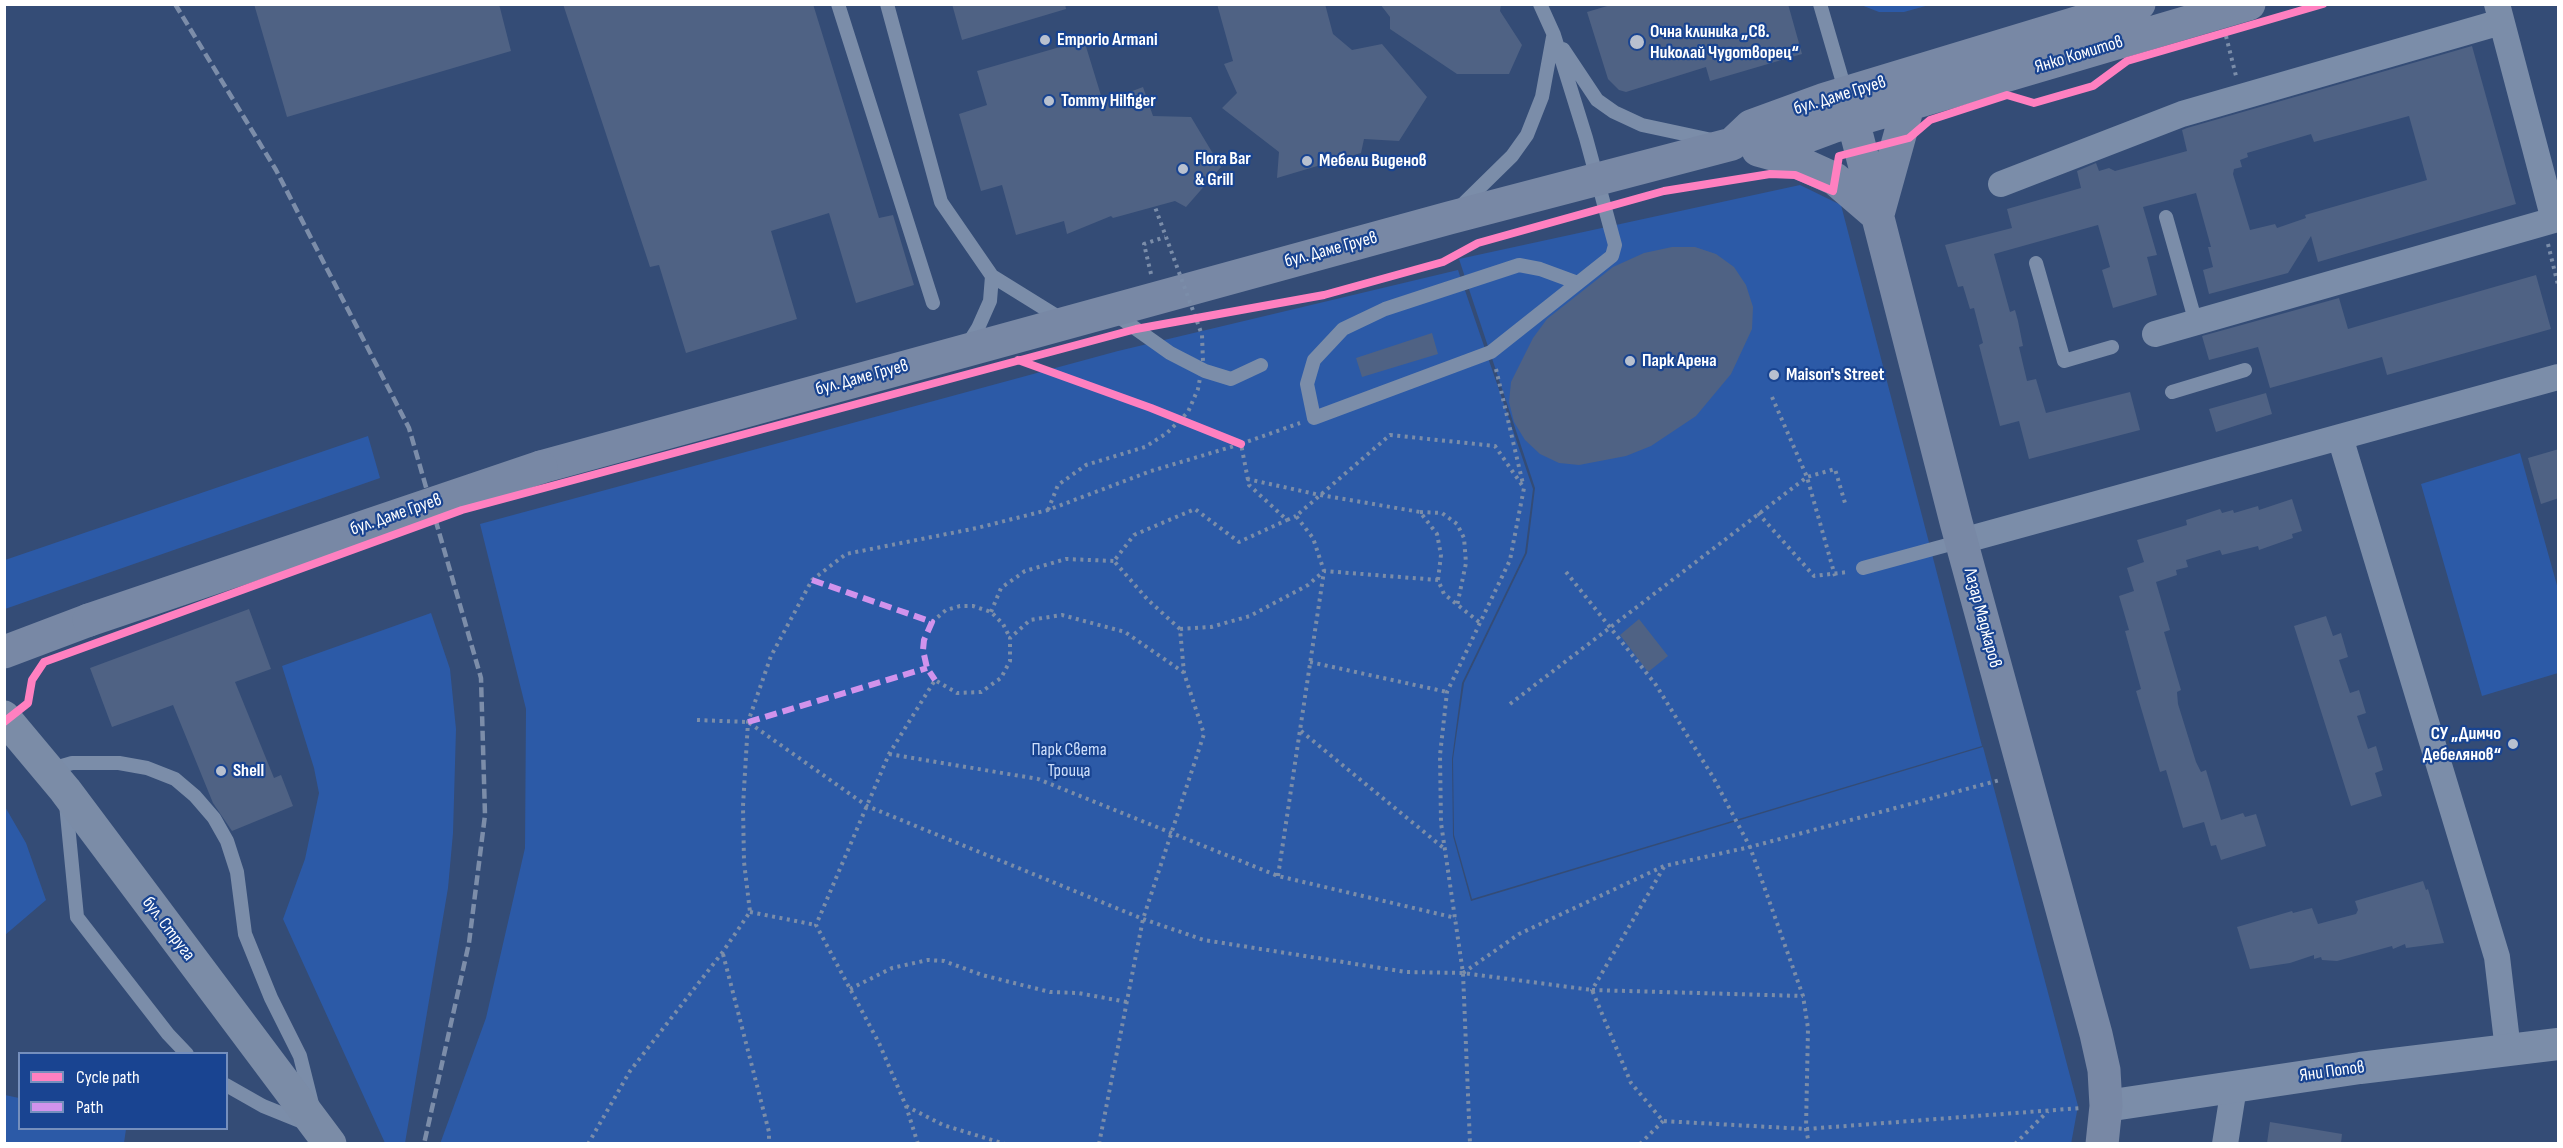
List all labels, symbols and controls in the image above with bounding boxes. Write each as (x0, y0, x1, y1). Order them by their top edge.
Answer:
place label: Oчна клиника „Св. Николай Чудотворец“ (1650, 21, 1799, 63)
place label: Emporio Armani (1057, 29, 1158, 51)
street label: Янко Комитов (2032, 31, 2126, 79)
marker: Emporio Armani (1038, 33, 1052, 47)
marker: Oчна клиника „Св. Николай Чудотворец“ (1628, 33, 1646, 51)
street label: бул. Даме Груев (1791, 72, 1889, 120)
place label: Tommy Hilfiger (1061, 90, 1156, 112)
marker: Tommy Hilfiger (1042, 94, 1056, 108)
place label: Flora Bar & Grill (1195, 148, 1251, 190)
place label: Мебели Виденов (1319, 150, 1427, 172)
marker: Мебели Виденов (1300, 154, 1314, 168)
marker: Flora Bar & Grill (1176, 162, 1190, 176)
street label: бул. Даме Груев (1282, 227, 1380, 273)
place label: Парк Арена (1642, 350, 1717, 372)
marker: Парк Арена (1623, 354, 1637, 368)
street label: бул. Даме Груев (813, 355, 911, 401)
place label: Maison's Street (1786, 364, 1884, 386)
marker: Maison's Street (1767, 368, 1781, 382)
street label: бул. Даме Груев (347, 489, 445, 541)
street label: Лазар Маджаров (1958, 566, 2006, 670)
place label: СУ „Димчо Дебелянов“ (2423, 723, 2501, 766)
marker: СУ „Димчо Дебелянов“ (2506, 737, 2520, 751)
park label: Парк Света Троица (1031, 739, 1107, 782)
place label: Shell (233, 760, 264, 782)
marker: Shell (214, 764, 228, 778)
street label: бул. Струга (137, 893, 199, 965)
legend (18, 1052, 228, 1130)
street label: Яни Попов (2298, 1057, 2366, 1087)
text: Cycle path (76, 1067, 140, 1088)
text: Path (76, 1097, 104, 1118)

